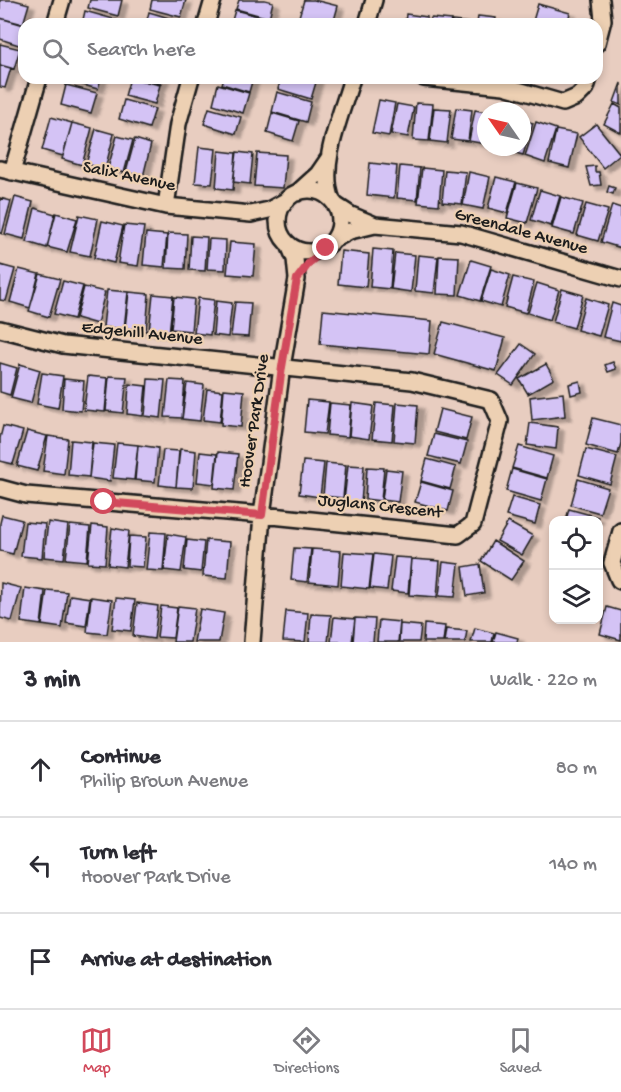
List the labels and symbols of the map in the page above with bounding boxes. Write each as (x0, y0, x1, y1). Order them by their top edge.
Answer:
north arrow (477, 102, 531, 156)
street label: Salix Avenue (81, 157, 178, 197)
street label: Greendale Avenue (452, 204, 591, 260)
route end (312, 234, 338, 260)
street label: Edgehill Avenue (81, 317, 204, 351)
street label: Hoover Park Drive (235, 352, 275, 489)
route start (90, 488, 116, 514)
street label: Juglans Crescent (317, 490, 445, 524)

